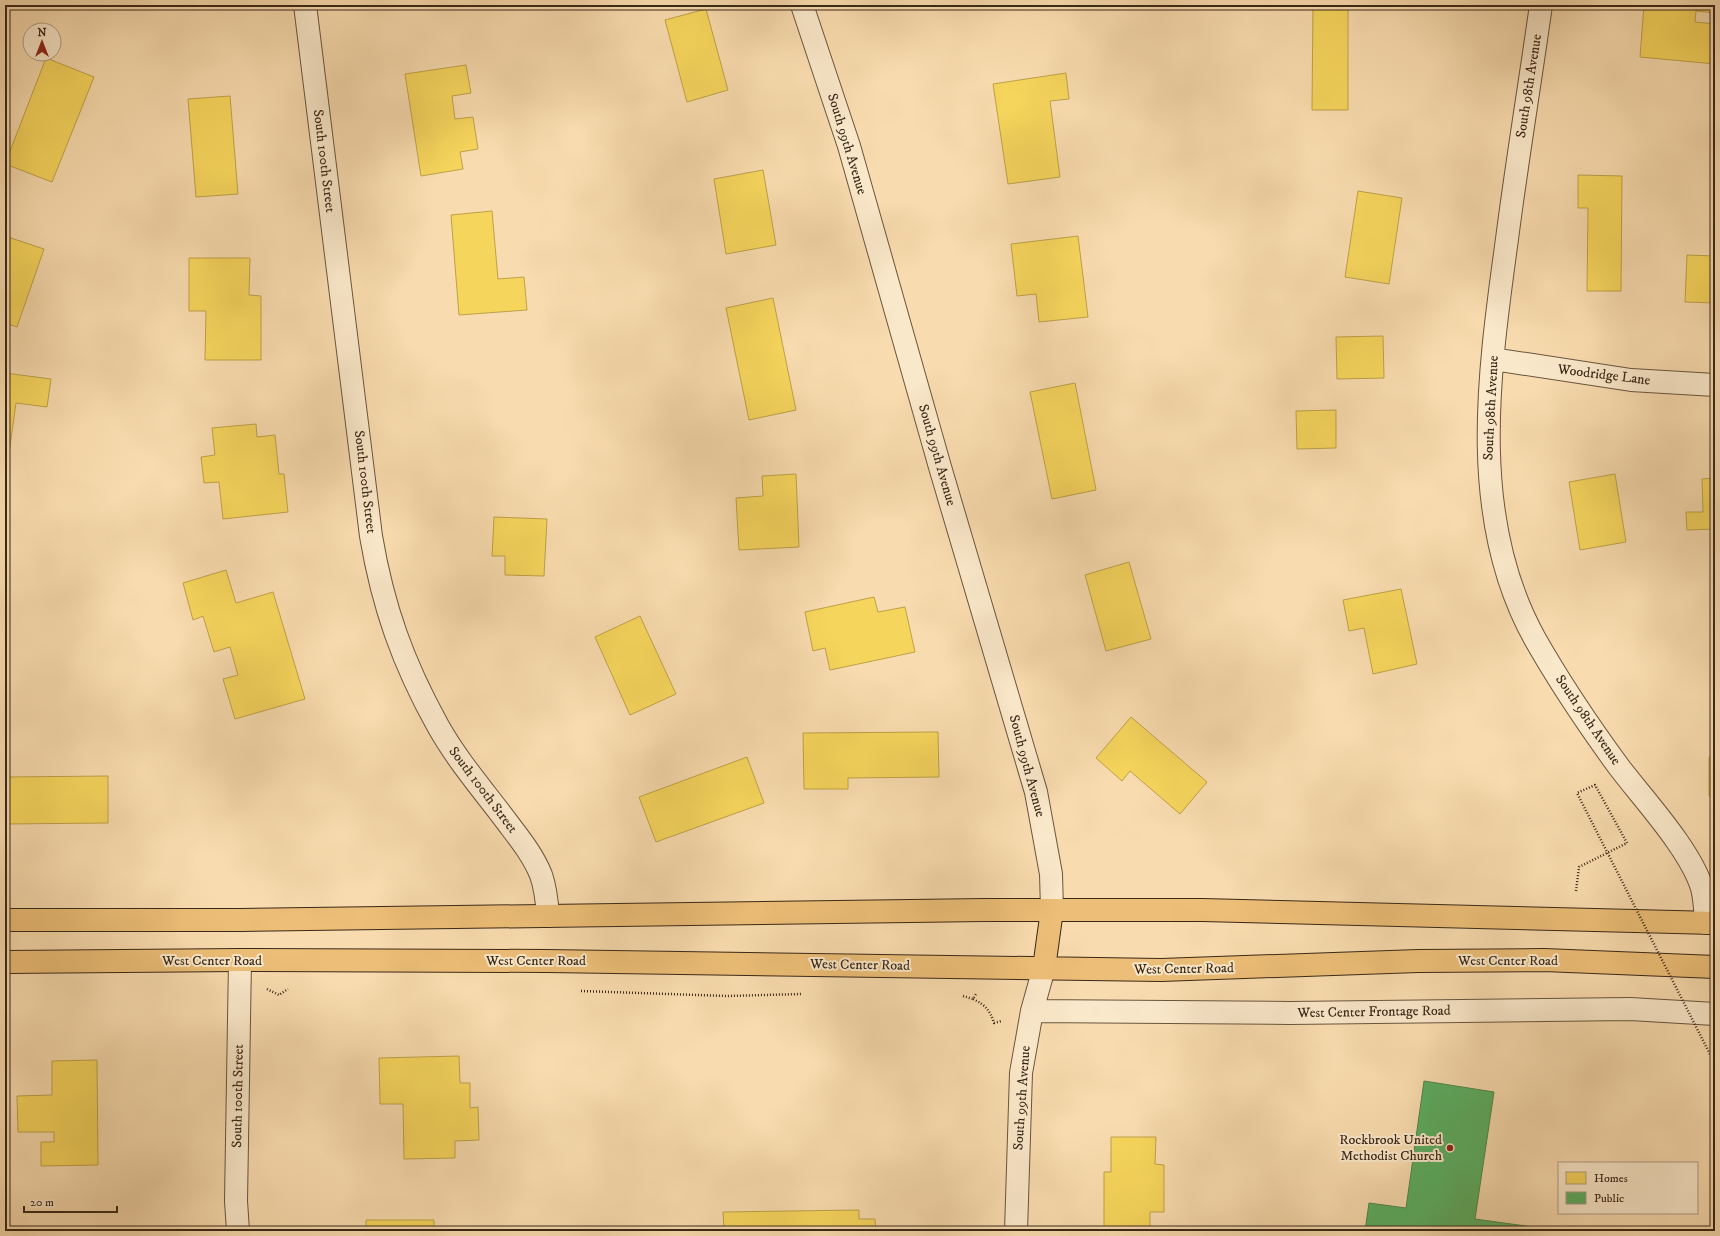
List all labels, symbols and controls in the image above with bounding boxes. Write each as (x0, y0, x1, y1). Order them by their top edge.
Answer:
north arrow (22, 22, 62, 62)
text: N (37, 26, 47, 40)
street label: South 98th Avenue (1512, 33, 1546, 139)
street label: South 99th Avenue (823, 91, 871, 197)
street label: South 100th Street (309, 108, 339, 214)
street label: South 98th Avenue (1479, 355, 1503, 461)
street label: Woodridge Lane (1556, 360, 1652, 390)
street label: South 99th Avenue (914, 402, 960, 508)
street label: South 100th Street (350, 429, 380, 535)
street label: South 98th Avenue (1551, 671, 1625, 769)
street label: South 99th Avenue (1005, 713, 1049, 819)
street label: South 100th Street (445, 743, 522, 837)
street label: West Center Road (161, 952, 262, 970)
street label: West Center Road (485, 952, 586, 970)
street label: West Center Road (1457, 952, 1558, 970)
street label: West Center Road (809, 955, 910, 975)
street label: West Center Road (1133, 959, 1234, 979)
street label: West Center Frontage Road (1296, 1002, 1451, 1022)
street label: South 100th Street (228, 1043, 248, 1148)
street label: South 99th Avenue (1009, 1045, 1035, 1151)
place label: Rockbrook United Methodist Church (1339, 1131, 1443, 1165)
marker: Rockbrook United Methodist Church (1445, 1143, 1455, 1153)
legend (1558, 1162, 1698, 1214)
text: Homes (1594, 1171, 1628, 1186)
scale bar (24, 1188, 117, 1214)
text: Public (1594, 1191, 1624, 1206)
text: 20 m (30, 1195, 54, 1210)

